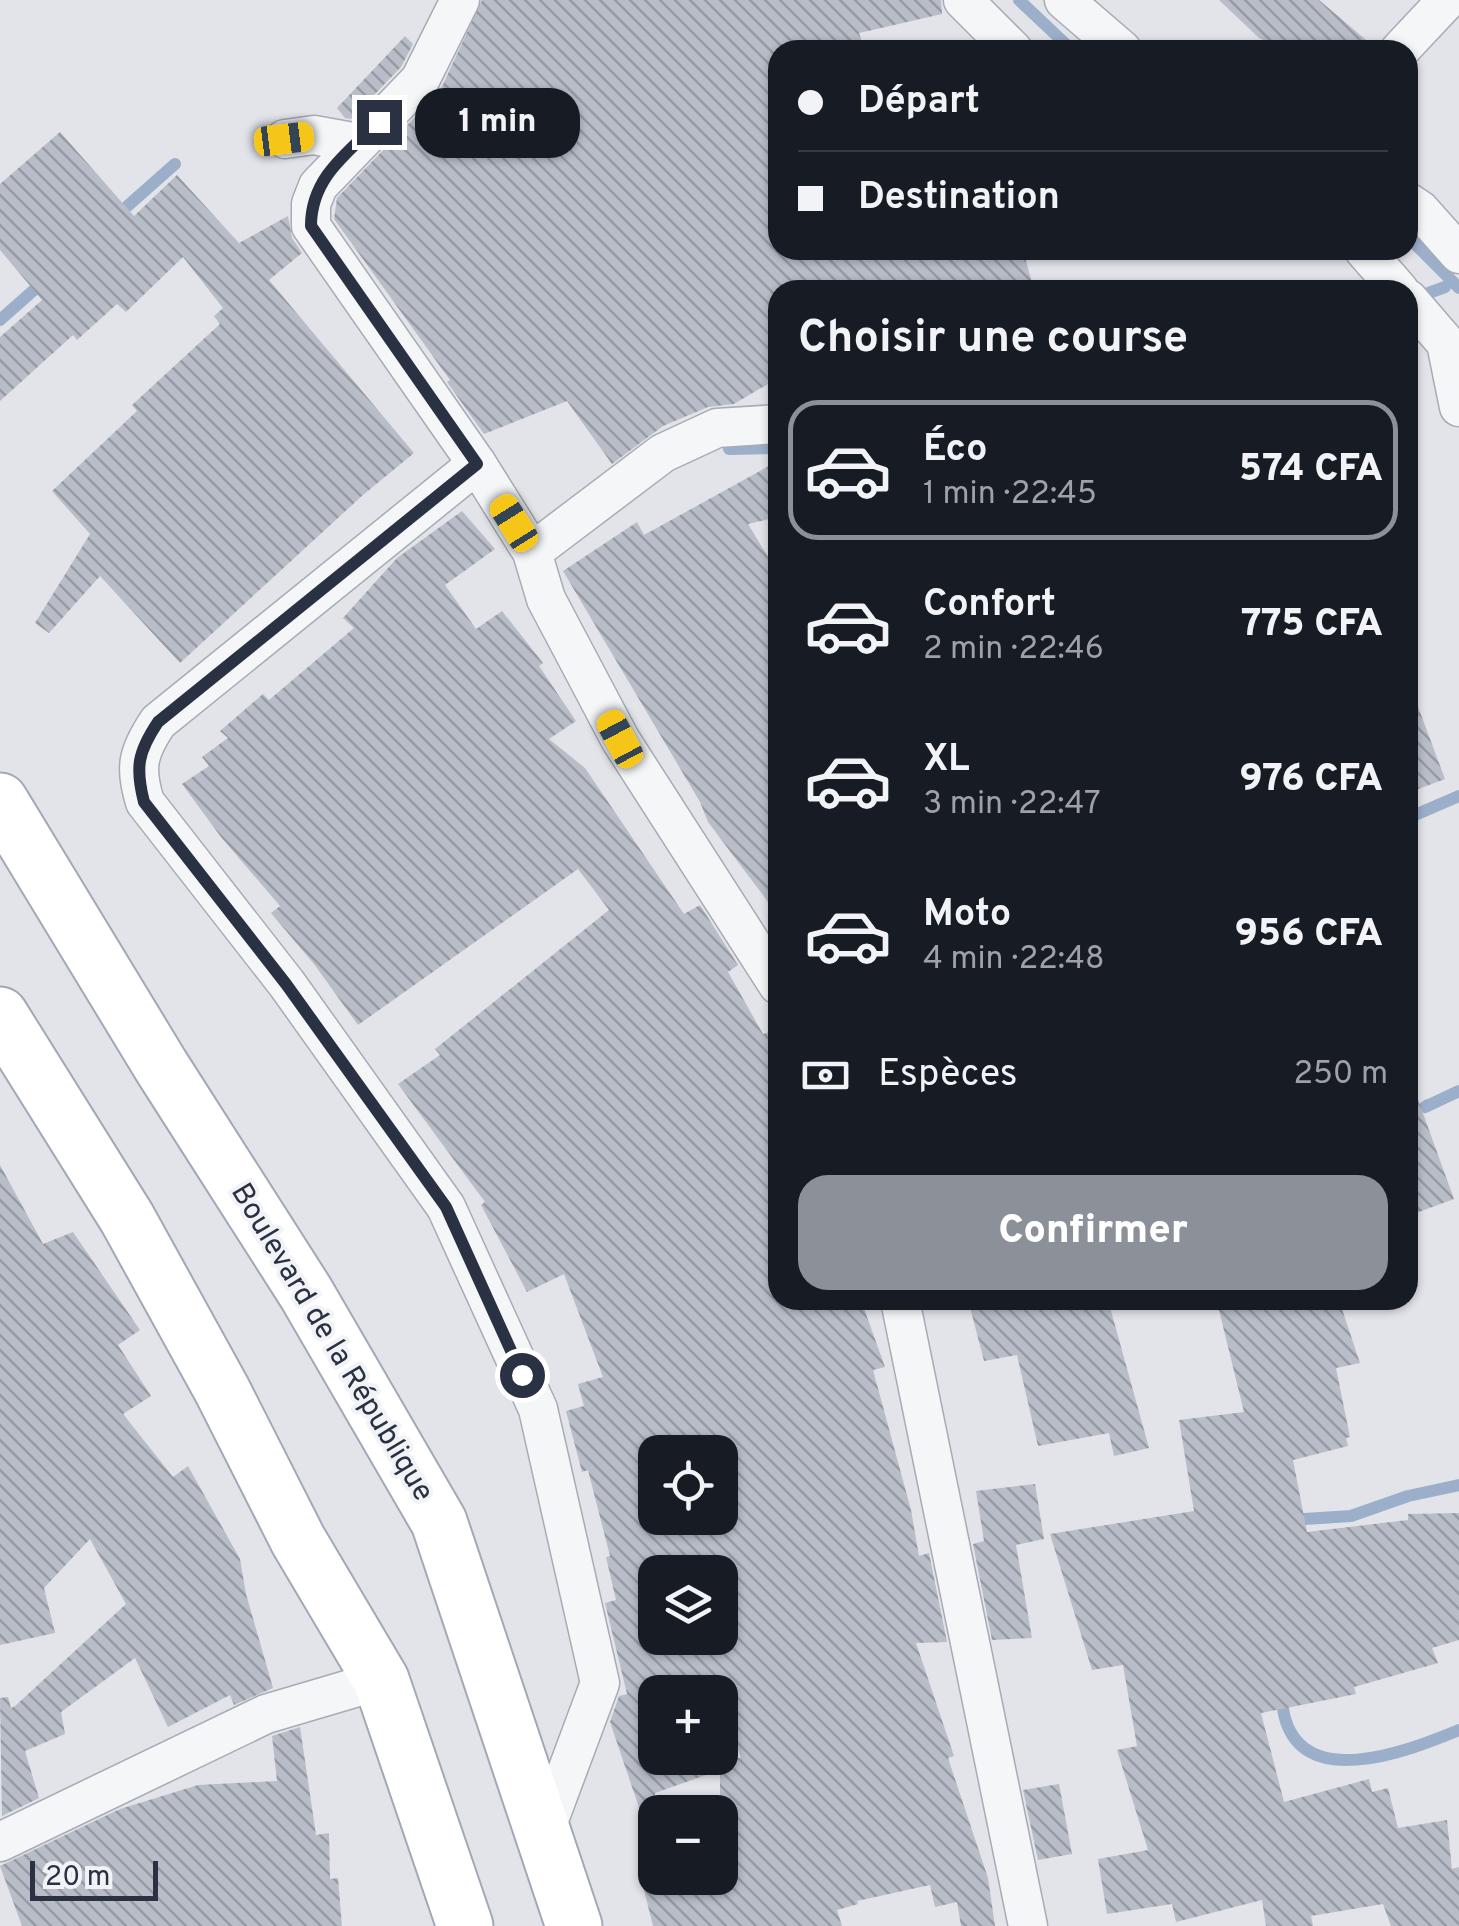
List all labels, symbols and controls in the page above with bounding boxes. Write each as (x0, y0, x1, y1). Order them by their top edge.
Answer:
text: Départ (858, 78, 980, 127)
callout: 1 min (414, 87, 579, 157)
route end (357, 100, 402, 145)
text: 1 min (458, 103, 537, 143)
car (252, 120, 316, 158)
text: Destination (858, 174, 1060, 223)
text: Choisir une course (798, 311, 1188, 368)
icon: car (803, 425, 893, 515)
text: Éco (923, 426, 987, 475)
text: 574 CFA (1239, 446, 1383, 495)
text: 1 min · 22:45 (923, 475, 1097, 515)
car (485, 490, 543, 556)
icon: car (803, 580, 893, 670)
text: Confort (923, 581, 1056, 630)
text: 775 CFA (1241, 601, 1383, 650)
text: 2 min · 22:46 (923, 630, 1104, 670)
car (593, 705, 647, 773)
icon: car (803, 735, 893, 825)
text: XL (923, 736, 970, 785)
text: 976 CFA (1239, 756, 1383, 805)
text: 3 min · 22:47 (923, 785, 1101, 825)
icon: car (803, 890, 893, 980)
text: Moto (923, 891, 1011, 940)
text: 956 CFA (1234, 911, 1383, 960)
text: 4 min · 22:48 (923, 940, 1104, 980)
icon: cash (798, 1048, 853, 1103)
text: Espèces (878, 1051, 1018, 1100)
text: 250 m (1293, 1055, 1388, 1095)
button: Confirmer (798, 1175, 1388, 1290)
street label: Boulevard de la République (221, 1177, 441, 1509)
route start (500, 1353, 545, 1398)
map controls (638, 1435, 738, 1895)
button: locate (638, 1435, 738, 1535)
button: layers (638, 1555, 738, 1655)
button: + (638, 1675, 738, 1775)
button: − (638, 1795, 738, 1895)
scale bar (30, 1856, 158, 1900)
text: 20 m (45, 1860, 110, 1896)

